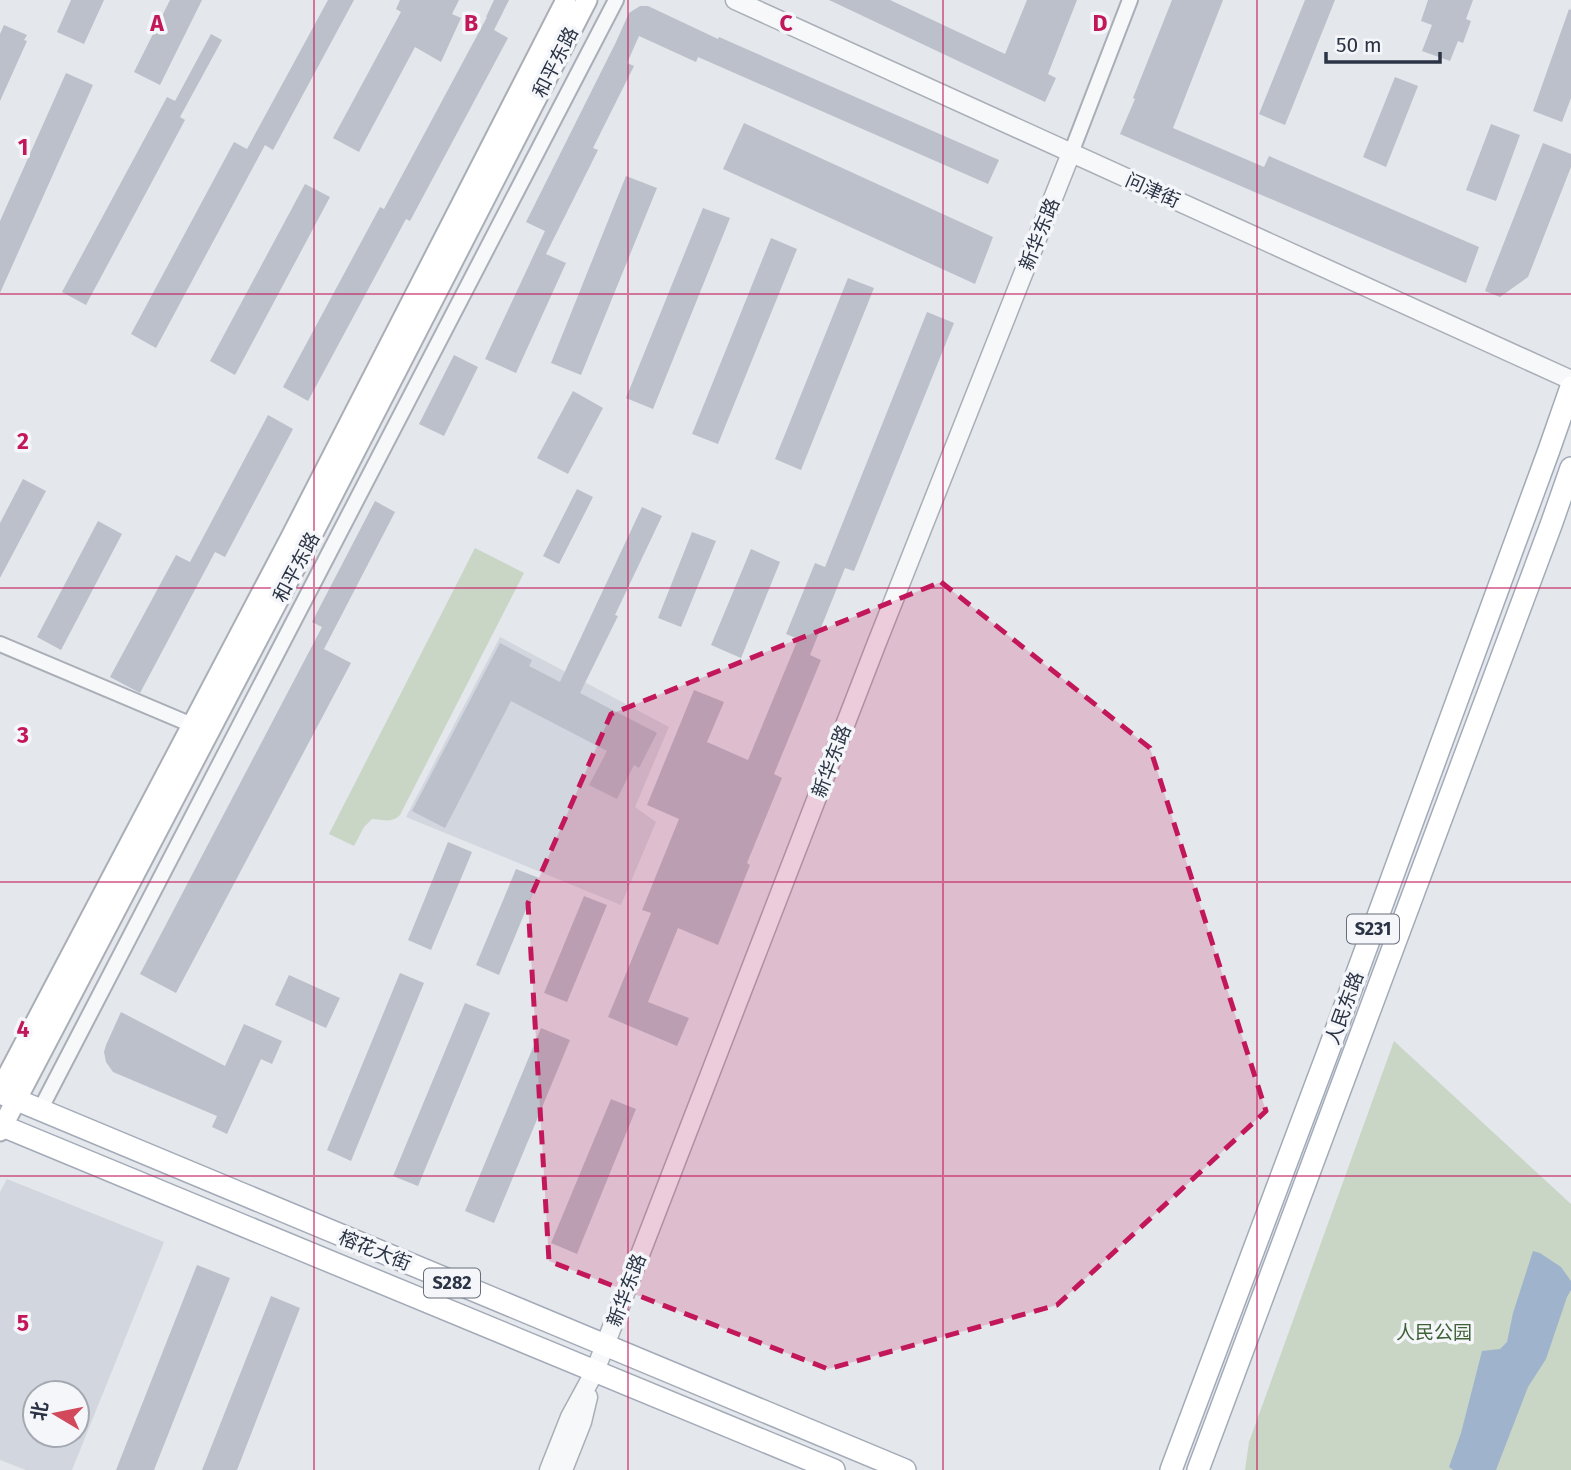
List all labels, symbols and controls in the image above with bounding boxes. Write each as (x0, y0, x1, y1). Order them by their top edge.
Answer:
text: A (149, 9, 164, 37)
text: B (464, 9, 478, 37)
text: C (779, 9, 793, 37)
text: D (1093, 9, 1108, 37)
scale bar (1326, 21, 1440, 65)
street label: 和平东路 (528, 23, 583, 101)
text: 50 m (1336, 32, 1382, 58)
text: 1 (18, 133, 28, 161)
street label: 问津街 (1122, 168, 1184, 213)
street label: 新华东路 (1015, 195, 1064, 274)
text: 2 (17, 427, 29, 455)
street label: 和平东路 (268, 528, 324, 606)
text: 3 (16, 721, 29, 749)
street label: 新华东路 (807, 722, 856, 801)
road number: S231 (1347, 914, 1399, 944)
street label: 人民东路 (1321, 969, 1368, 1048)
text: 4 (17, 1015, 30, 1043)
street label: 榕花大街 (335, 1226, 414, 1275)
street label: 新华东路 (602, 1251, 651, 1330)
road number: S282 (424, 1268, 480, 1298)
text: 5 (17, 1309, 29, 1337)
park label: 人民公园 (1396, 1321, 1472, 1344)
north arrow (21, 1379, 91, 1449)
text: 北 (27, 1400, 53, 1422)

